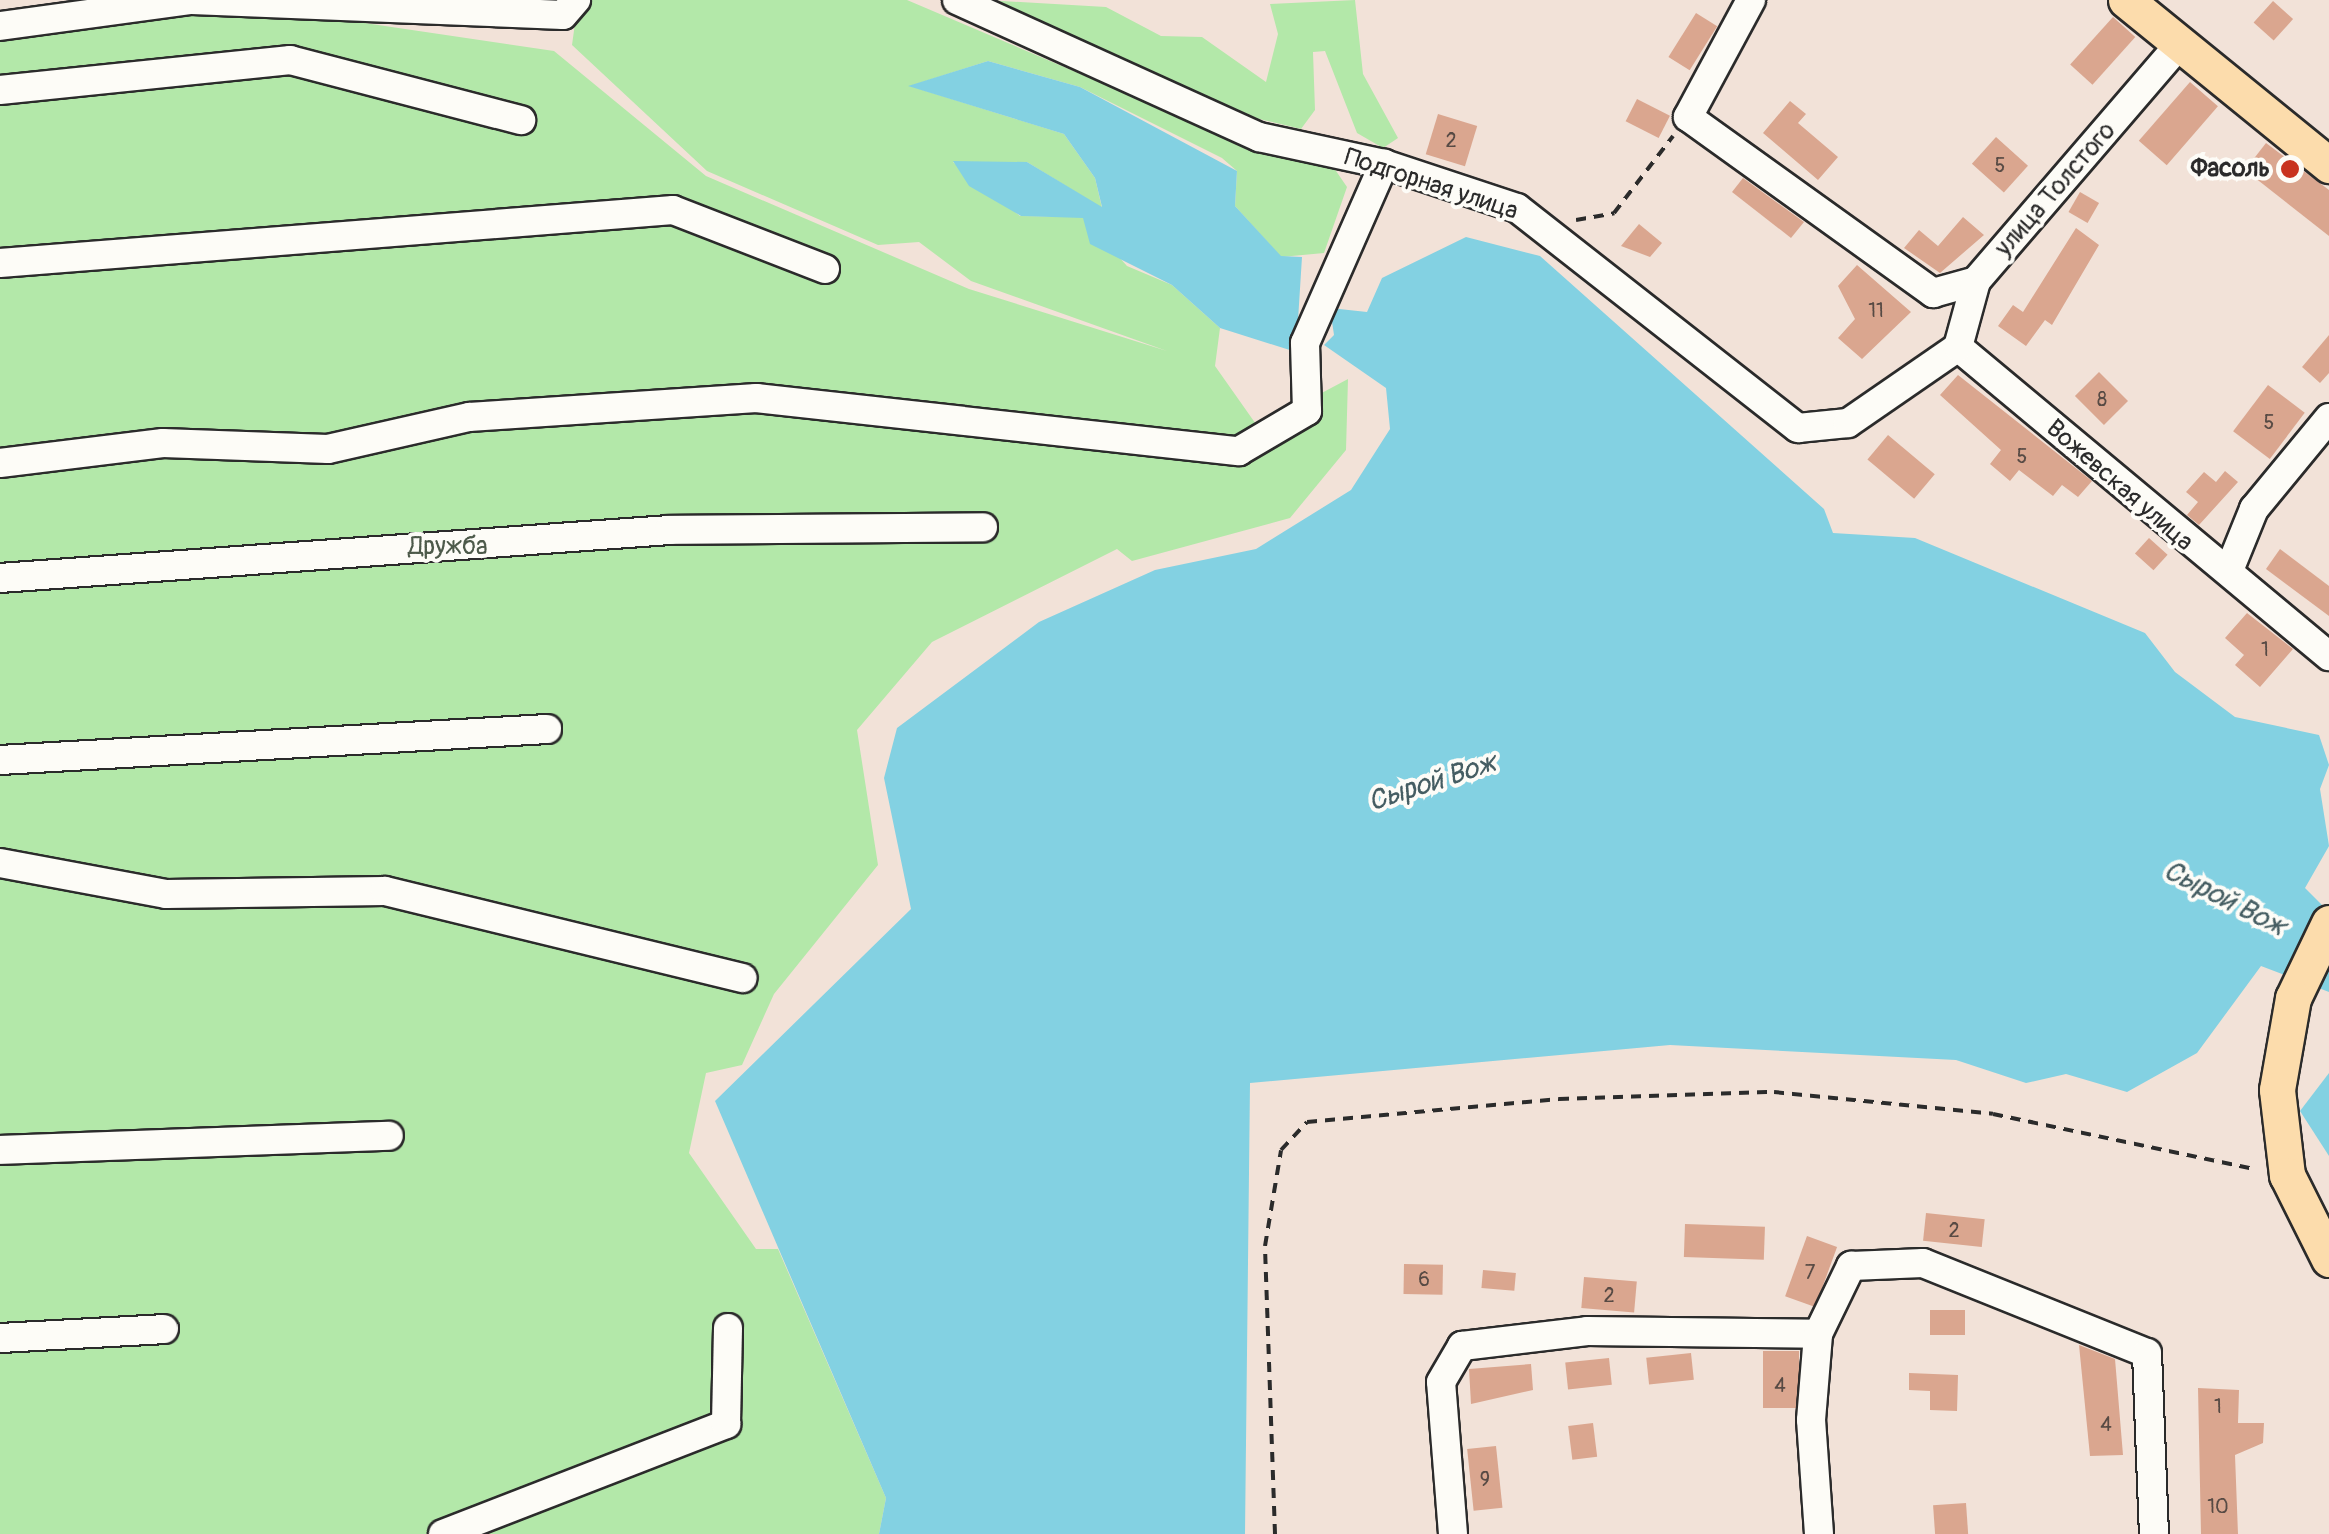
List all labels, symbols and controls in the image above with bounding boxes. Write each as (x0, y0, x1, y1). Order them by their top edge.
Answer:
street label: улица Толстого (1989, 117, 2123, 263)
house number: 2 (1445, 128, 1457, 152)
street label: Подгорная улица (1340, 143, 1522, 227)
house number: 5 (1995, 153, 2005, 177)
place label: Фасоль (2191, 154, 2270, 184)
marker: Фасоль (2279, 158, 2301, 180)
house number: 11 (1868, 298, 1884, 322)
house number: 8 (2097, 387, 2107, 411)
house number: 5 (2264, 410, 2274, 434)
street label: Вожевская улица (2039, 414, 2199, 558)
house number: 5 (2017, 444, 2027, 468)
park label: Дружба (408, 532, 488, 562)
house number: 1 (2261, 637, 2269, 661)
water label: Сырой Вож (1364, 747, 1500, 819)
water label: Сырой Вож (2158, 854, 2290, 944)
house number: 2 (1948, 1218, 1960, 1242)
house number: 7 (1805, 1260, 1815, 1284)
house number: 6 (1418, 1267, 1430, 1291)
house number: 2 (1603, 1283, 1615, 1307)
house number: 4 (1774, 1373, 1786, 1397)
house number: 1 (2214, 1394, 2222, 1418)
house number: 4 (2100, 1412, 2112, 1436)
house number: 9 (1480, 1467, 1490, 1491)
house number: 10 (2207, 1494, 2229, 1518)

